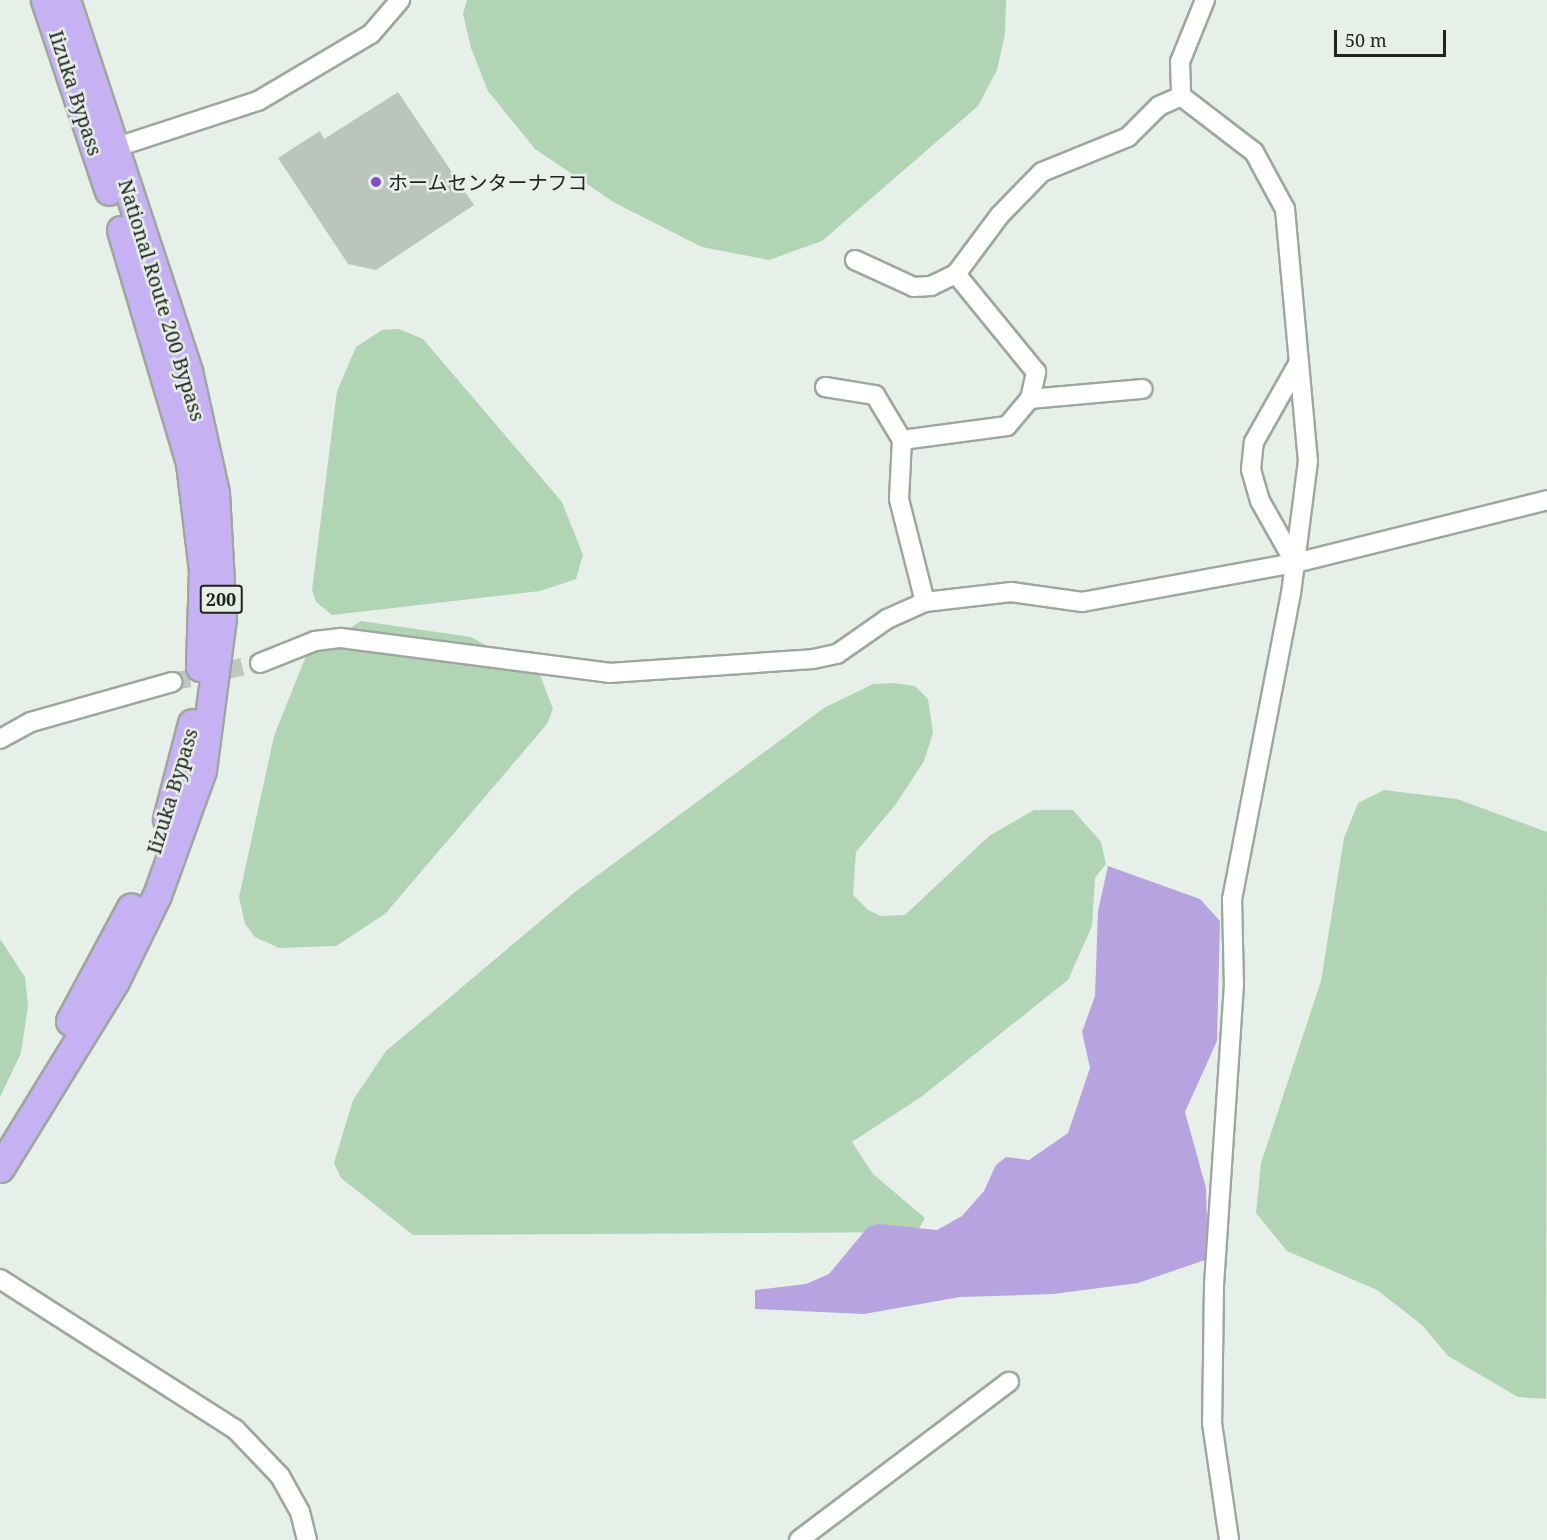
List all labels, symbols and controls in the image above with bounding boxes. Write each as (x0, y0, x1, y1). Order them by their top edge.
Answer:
scale bar (1337, 18, 1450, 56)
street label: Iizuka Bypass (44, 27, 108, 159)
text: 50 m (1345, 28, 1387, 52)
place label: ホームセンターナフコ (388, 170, 588, 194)
marker: ホームセンターナフコ (369, 175, 383, 189)
street label: National Route 200 Bypass (114, 176, 210, 424)
road number: 200 (198, 584, 244, 614)
street label: Iizuka Bypass (141, 725, 203, 857)

